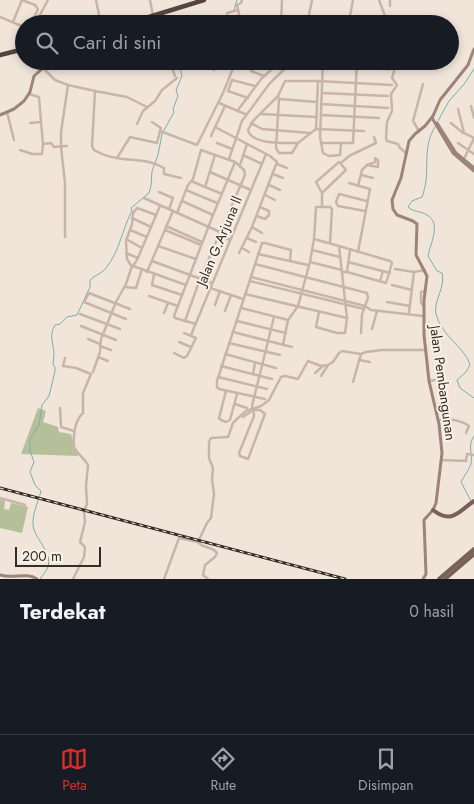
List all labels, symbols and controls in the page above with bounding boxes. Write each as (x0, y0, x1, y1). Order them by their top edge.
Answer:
search box (15, 15, 459, 70)
icon: search (33, 29, 61, 57)
text: Cari di sini (73, 29, 161, 56)
street label: Jalan G.Arjuna ll (190, 193, 247, 291)
street label: Jalan Pembangunan (425, 322, 461, 442)
scale bar (15, 544, 101, 567)
text: 200 m (22, 546, 62, 566)
text: Terdekat (20, 597, 105, 627)
text: 0 hasil (409, 600, 454, 623)
tab: Peta (60, 745, 88, 795)
tab: Rute (209, 745, 237, 795)
tab: Disimpan (358, 745, 414, 795)

